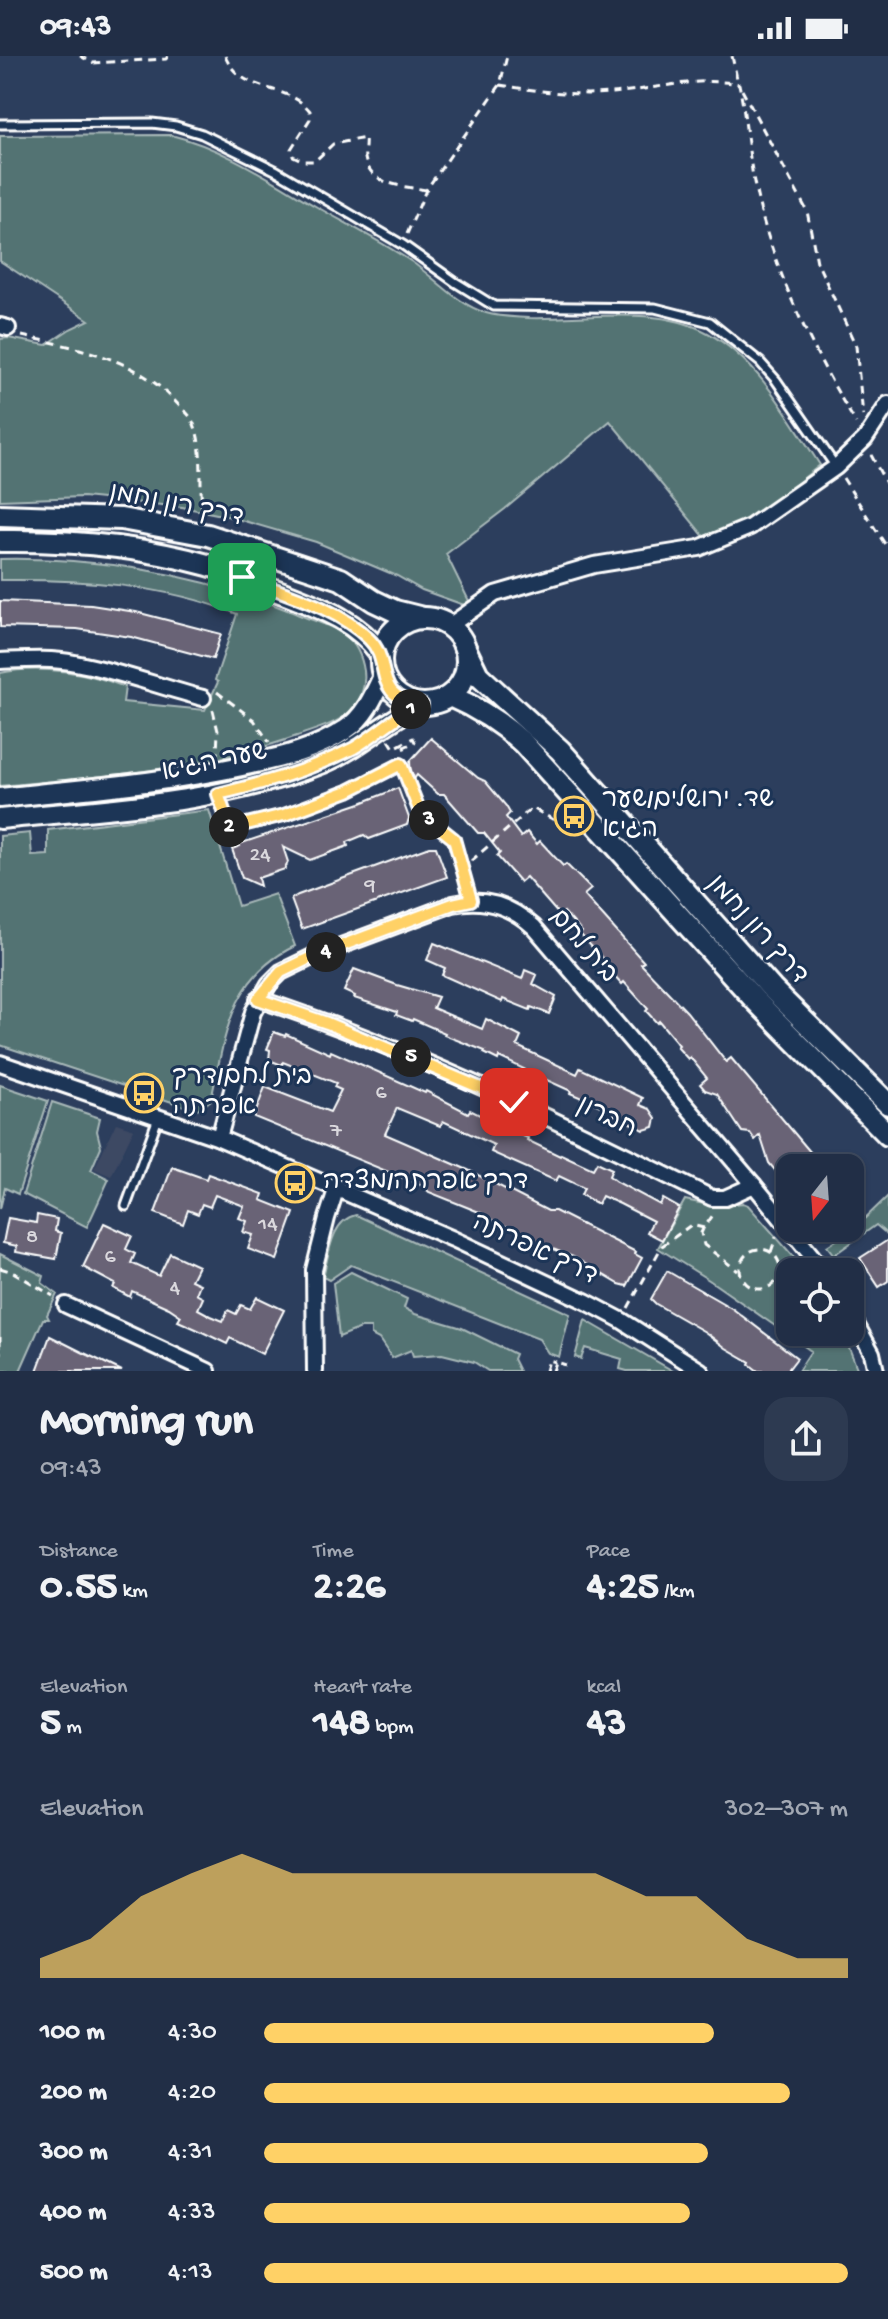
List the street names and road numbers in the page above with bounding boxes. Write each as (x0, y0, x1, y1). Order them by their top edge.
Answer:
street label: דרך רון נחמן (106, 479, 246, 535)
street label: שער הגיא (159, 738, 271, 790)
street label: דרך רון נחמן (699, 870, 813, 992)
street label: בית לחם (541, 902, 624, 991)
street label: חברון (571, 1091, 641, 1147)
street label: דרך אפרתה (466, 1208, 602, 1294)

